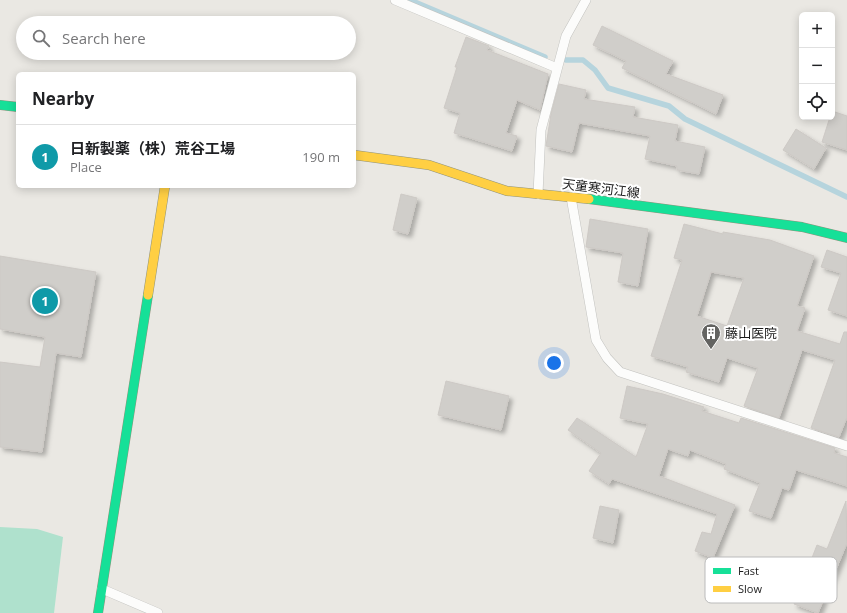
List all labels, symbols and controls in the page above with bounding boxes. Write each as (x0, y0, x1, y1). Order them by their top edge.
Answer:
map controls (799, 12, 835, 120)
button: + (799, 12, 835, 48)
search box (16, 16, 356, 60)
icon: search (30, 27, 52, 49)
text: Search here (62, 28, 146, 48)
button: − (799, 48, 835, 84)
button: locate (799, 84, 835, 120)
text: Nearby (32, 87, 94, 110)
text: 日新製薬（株）荒谷工場 (70, 138, 235, 158)
text: 1 (41, 148, 49, 166)
text: 190 m (302, 148, 340, 166)
text: Place (70, 158, 102, 176)
street label: 天童寒河江線 (561, 174, 641, 202)
pin: 1 (32, 286, 58, 316)
building icon: 藤山医院 (700, 322, 722, 350)
place label: 藤山医院 (725, 324, 777, 342)
your location (544, 353, 564, 373)
legend (705, 557, 837, 603)
text: Fast (738, 563, 759, 578)
text: Slow (738, 581, 762, 596)

